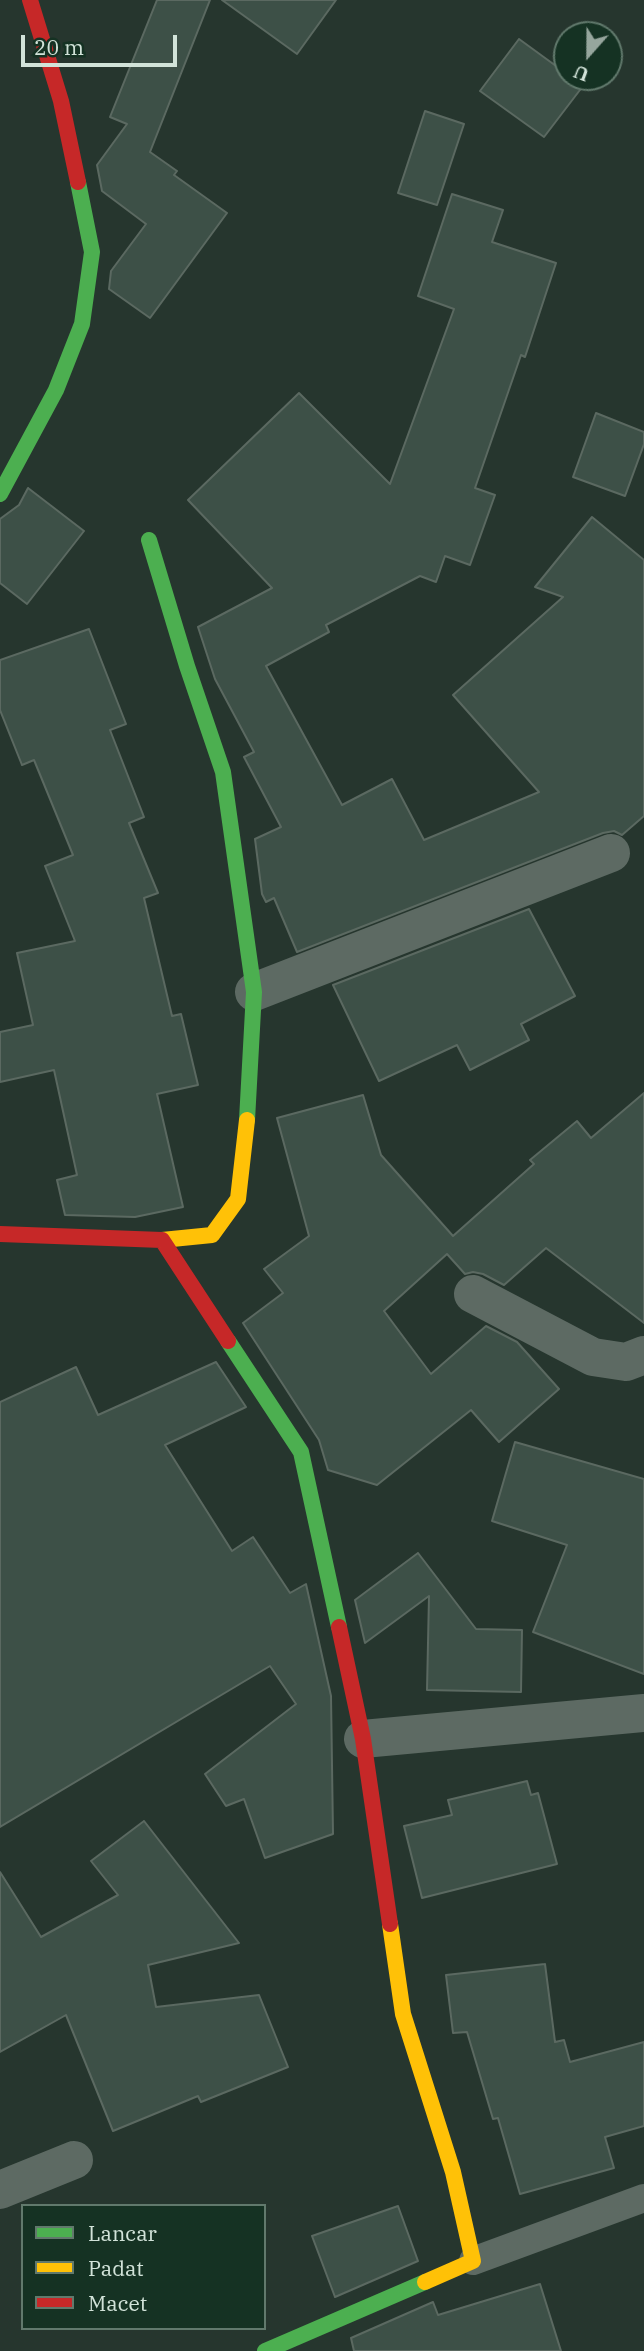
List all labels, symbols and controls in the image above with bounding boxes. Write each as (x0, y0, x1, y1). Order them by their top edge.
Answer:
scale bar (24, 21, 180, 65)
north arrow (553, 21, 623, 91)
text: 20 m (34, 33, 84, 61)
text: U (570, 60, 592, 88)
legend (21, 2204, 266, 2330)
text: Lancar (88, 2219, 157, 2247)
text: Padat (88, 2254, 144, 2282)
text: Macet (88, 2289, 147, 2317)

